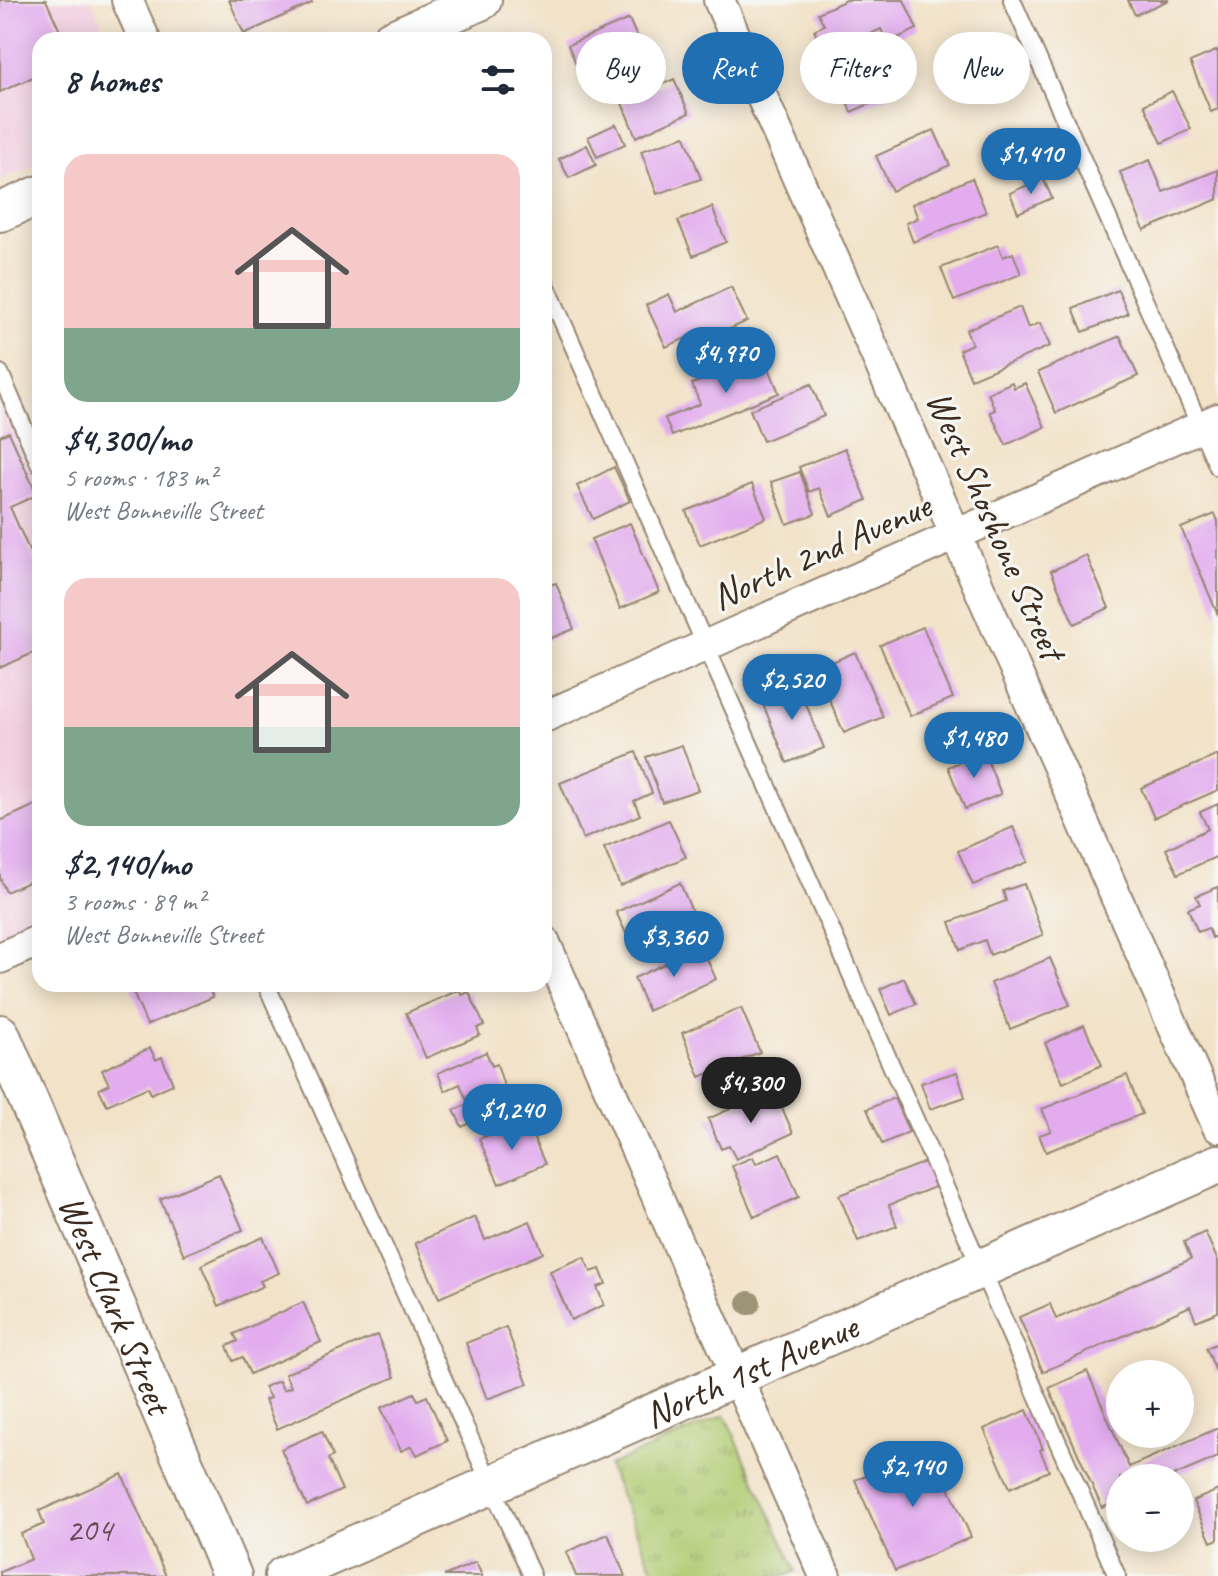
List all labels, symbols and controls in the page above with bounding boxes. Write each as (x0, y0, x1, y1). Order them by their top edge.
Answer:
chip: Buy (576, 32, 666, 104)
chip: Rent (682, 32, 784, 104)
chip: Filters (800, 32, 917, 104)
chip: New (933, 32, 1030, 104)
icon: filters (476, 58, 520, 102)
text: 8 homes (64, 59, 160, 102)
pin: $1,410 (966, 128, 1096, 196)
text: $1,410 (999, 137, 1063, 170)
icon: home (220, 206, 364, 350)
pin: $4,970 (661, 327, 791, 395)
text: $4,970 (694, 336, 758, 369)
street label: West Shoshone Street (916, 383, 1078, 672)
text: $4,300/mo (64, 418, 191, 461)
text: 5 rooms · 183 m² (64, 461, 216, 494)
street label: North 2nd Avenue (704, 481, 940, 620)
text: West Bonneville Street (64, 494, 263, 527)
icon: home (220, 630, 364, 774)
pin: $2,520 (727, 654, 857, 722)
text: $2,520 (760, 663, 824, 696)
pin: $1,480 (909, 712, 1039, 780)
text: $1,480 (942, 721, 1006, 754)
text: $2,140/mo (64, 842, 191, 885)
text: 3 rooms · 89 m² (64, 885, 205, 918)
pin: $3,360 (609, 911, 739, 979)
text: West Bonneville Street (64, 918, 263, 951)
text: $3,360 (642, 920, 706, 953)
pin: $4,300 (686, 1057, 816, 1125)
text: $4,300 (719, 1066, 783, 1099)
pin: $1,240 (447, 1084, 577, 1152)
text: $1,240 (480, 1093, 544, 1126)
street label: West Clark Street (48, 1188, 184, 1424)
street label: North 1st Avenue (637, 1302, 867, 1438)
map controls (1106, 1360, 1194, 1552)
button: + (1106, 1360, 1194, 1448)
pin: $2,140 (848, 1441, 978, 1509)
text: $2,140 (881, 1450, 945, 1483)
button: − (1106, 1464, 1194, 1552)
house number: 204 (66, 1508, 116, 1551)

